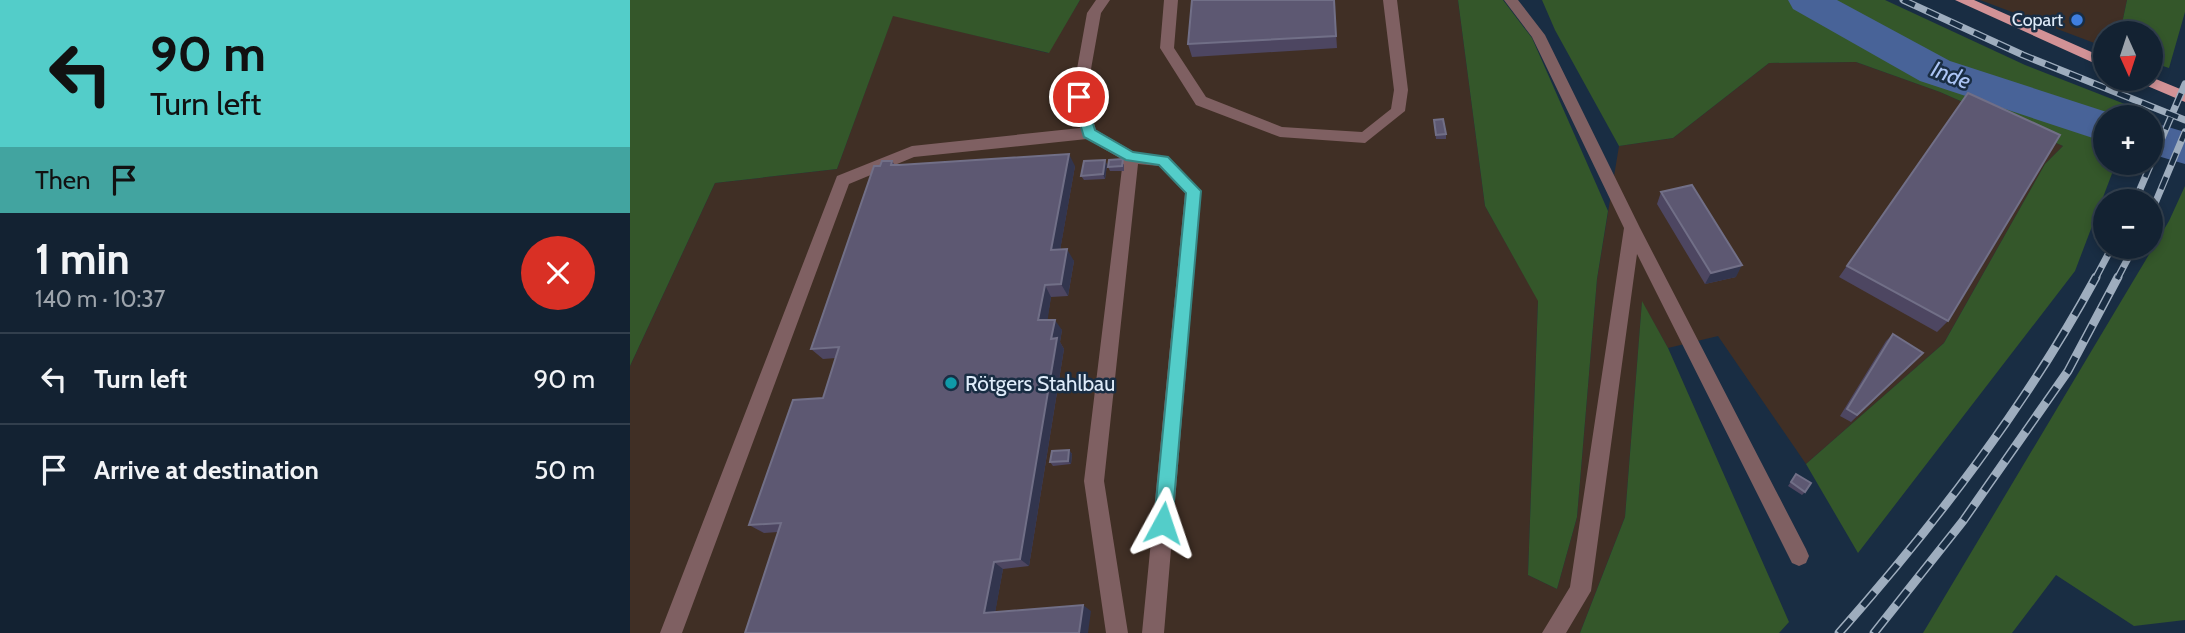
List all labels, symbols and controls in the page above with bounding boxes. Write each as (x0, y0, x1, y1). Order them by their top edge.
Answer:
place label: Copart (2012, 9, 2063, 31)
marker: Copart (2069, 12, 2085, 28)
north arrow (2093, 21, 2163, 91)
map controls (2093, 21, 2163, 259)
text: 90 m (150, 24, 266, 83)
icon: left (35, 28, 126, 119)
water label: Inde (1927, 55, 1975, 95)
pin (1049, 67, 1109, 127)
icon: arrive (1060, 78, 1098, 116)
text: Turn left (150, 84, 261, 123)
button: + (2093, 105, 2163, 175)
icon: arrive (105, 161, 143, 199)
text: Then (35, 164, 91, 196)
button: − (2093, 189, 2163, 259)
text: 1 min (35, 233, 130, 285)
button: close (521, 236, 595, 310)
text: 140 m · 10:37 (35, 285, 165, 313)
icon: left (35, 360, 73, 398)
text: Turn left (94, 363, 187, 395)
text: 90 m (533, 363, 595, 395)
place label: Rötgers Stahlbau (965, 371, 1115, 396)
marker: Rötgers Stahlbau (943, 375, 959, 391)
icon: arrive (35, 451, 73, 489)
text: Arrive at destination (94, 454, 319, 486)
text: 50 m (534, 454, 595, 486)
position arrow (1126, 486, 1200, 560)

